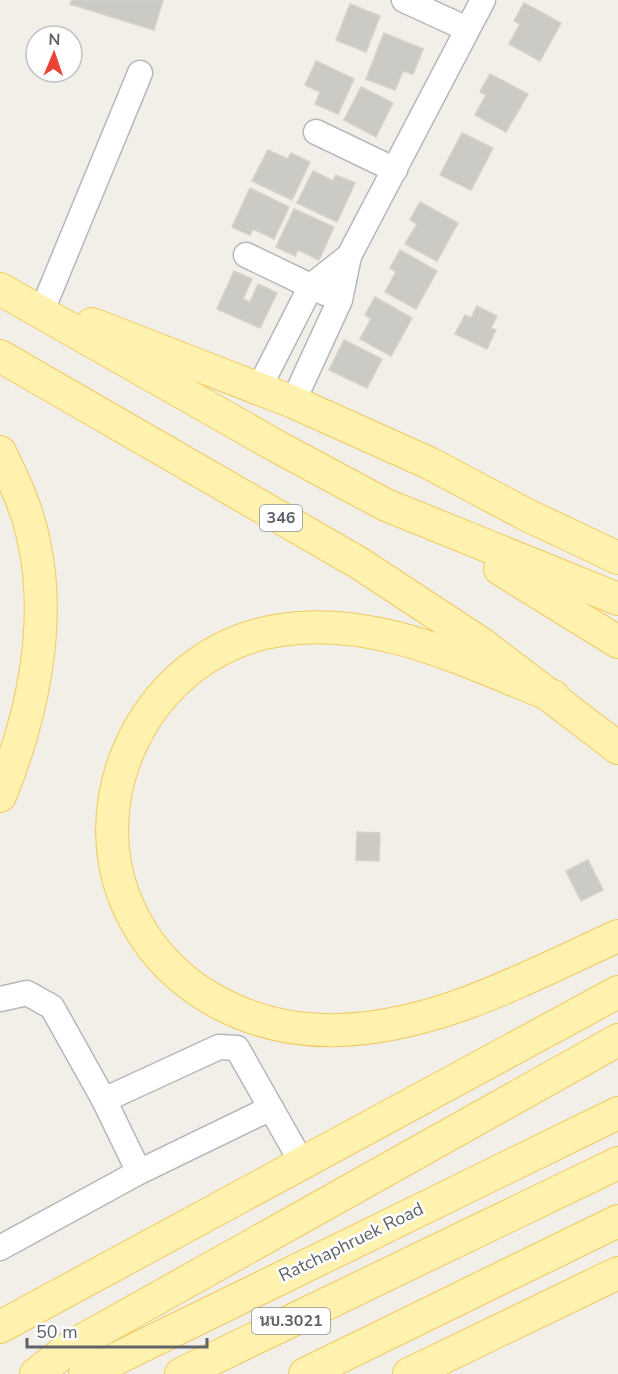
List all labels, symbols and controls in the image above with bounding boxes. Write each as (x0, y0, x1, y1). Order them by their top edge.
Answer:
north arrow (24, 24, 84, 84)
text: N (48, 29, 61, 51)
road number: 346 (260, 505, 302, 531)
street label: Ratchaphruek Road (275, 1197, 427, 1287)
road number: นบ.3021 (252, 1308, 330, 1334)
scale bar (27, 1311, 207, 1349)
text: 50 m (36, 1320, 78, 1344)

